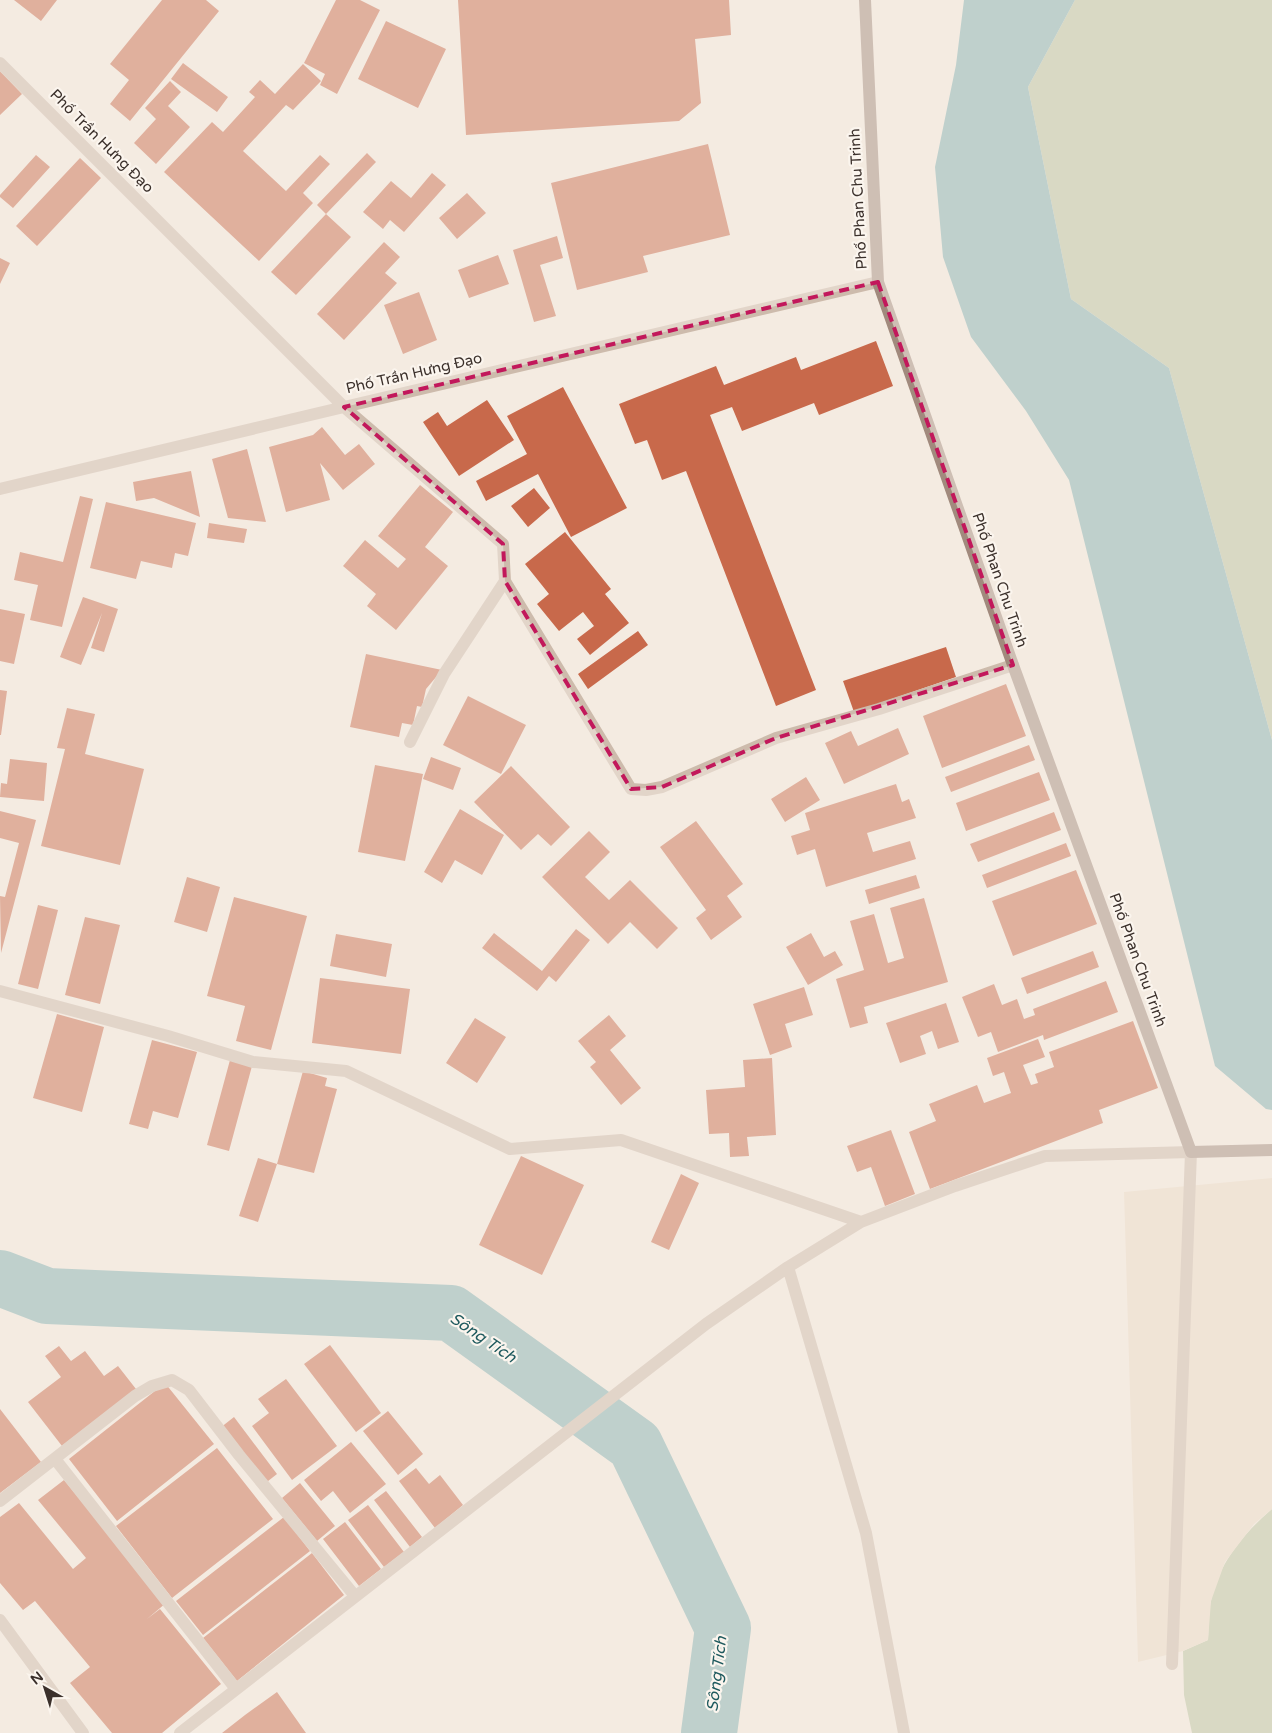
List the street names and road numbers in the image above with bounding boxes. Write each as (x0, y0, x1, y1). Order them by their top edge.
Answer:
street label: Phố Trần Hưng Đạo (46, 85, 158, 197)
street label: Phố Phan Chu Trinh (845, 128, 871, 270)
street label: Phố Trần Hưng Đạo (344, 349, 484, 397)
street label: Phố Phan Chu Trinh (968, 510, 1032, 650)
street label: Phố Phan Chu Trinh (1105, 891, 1171, 1029)

